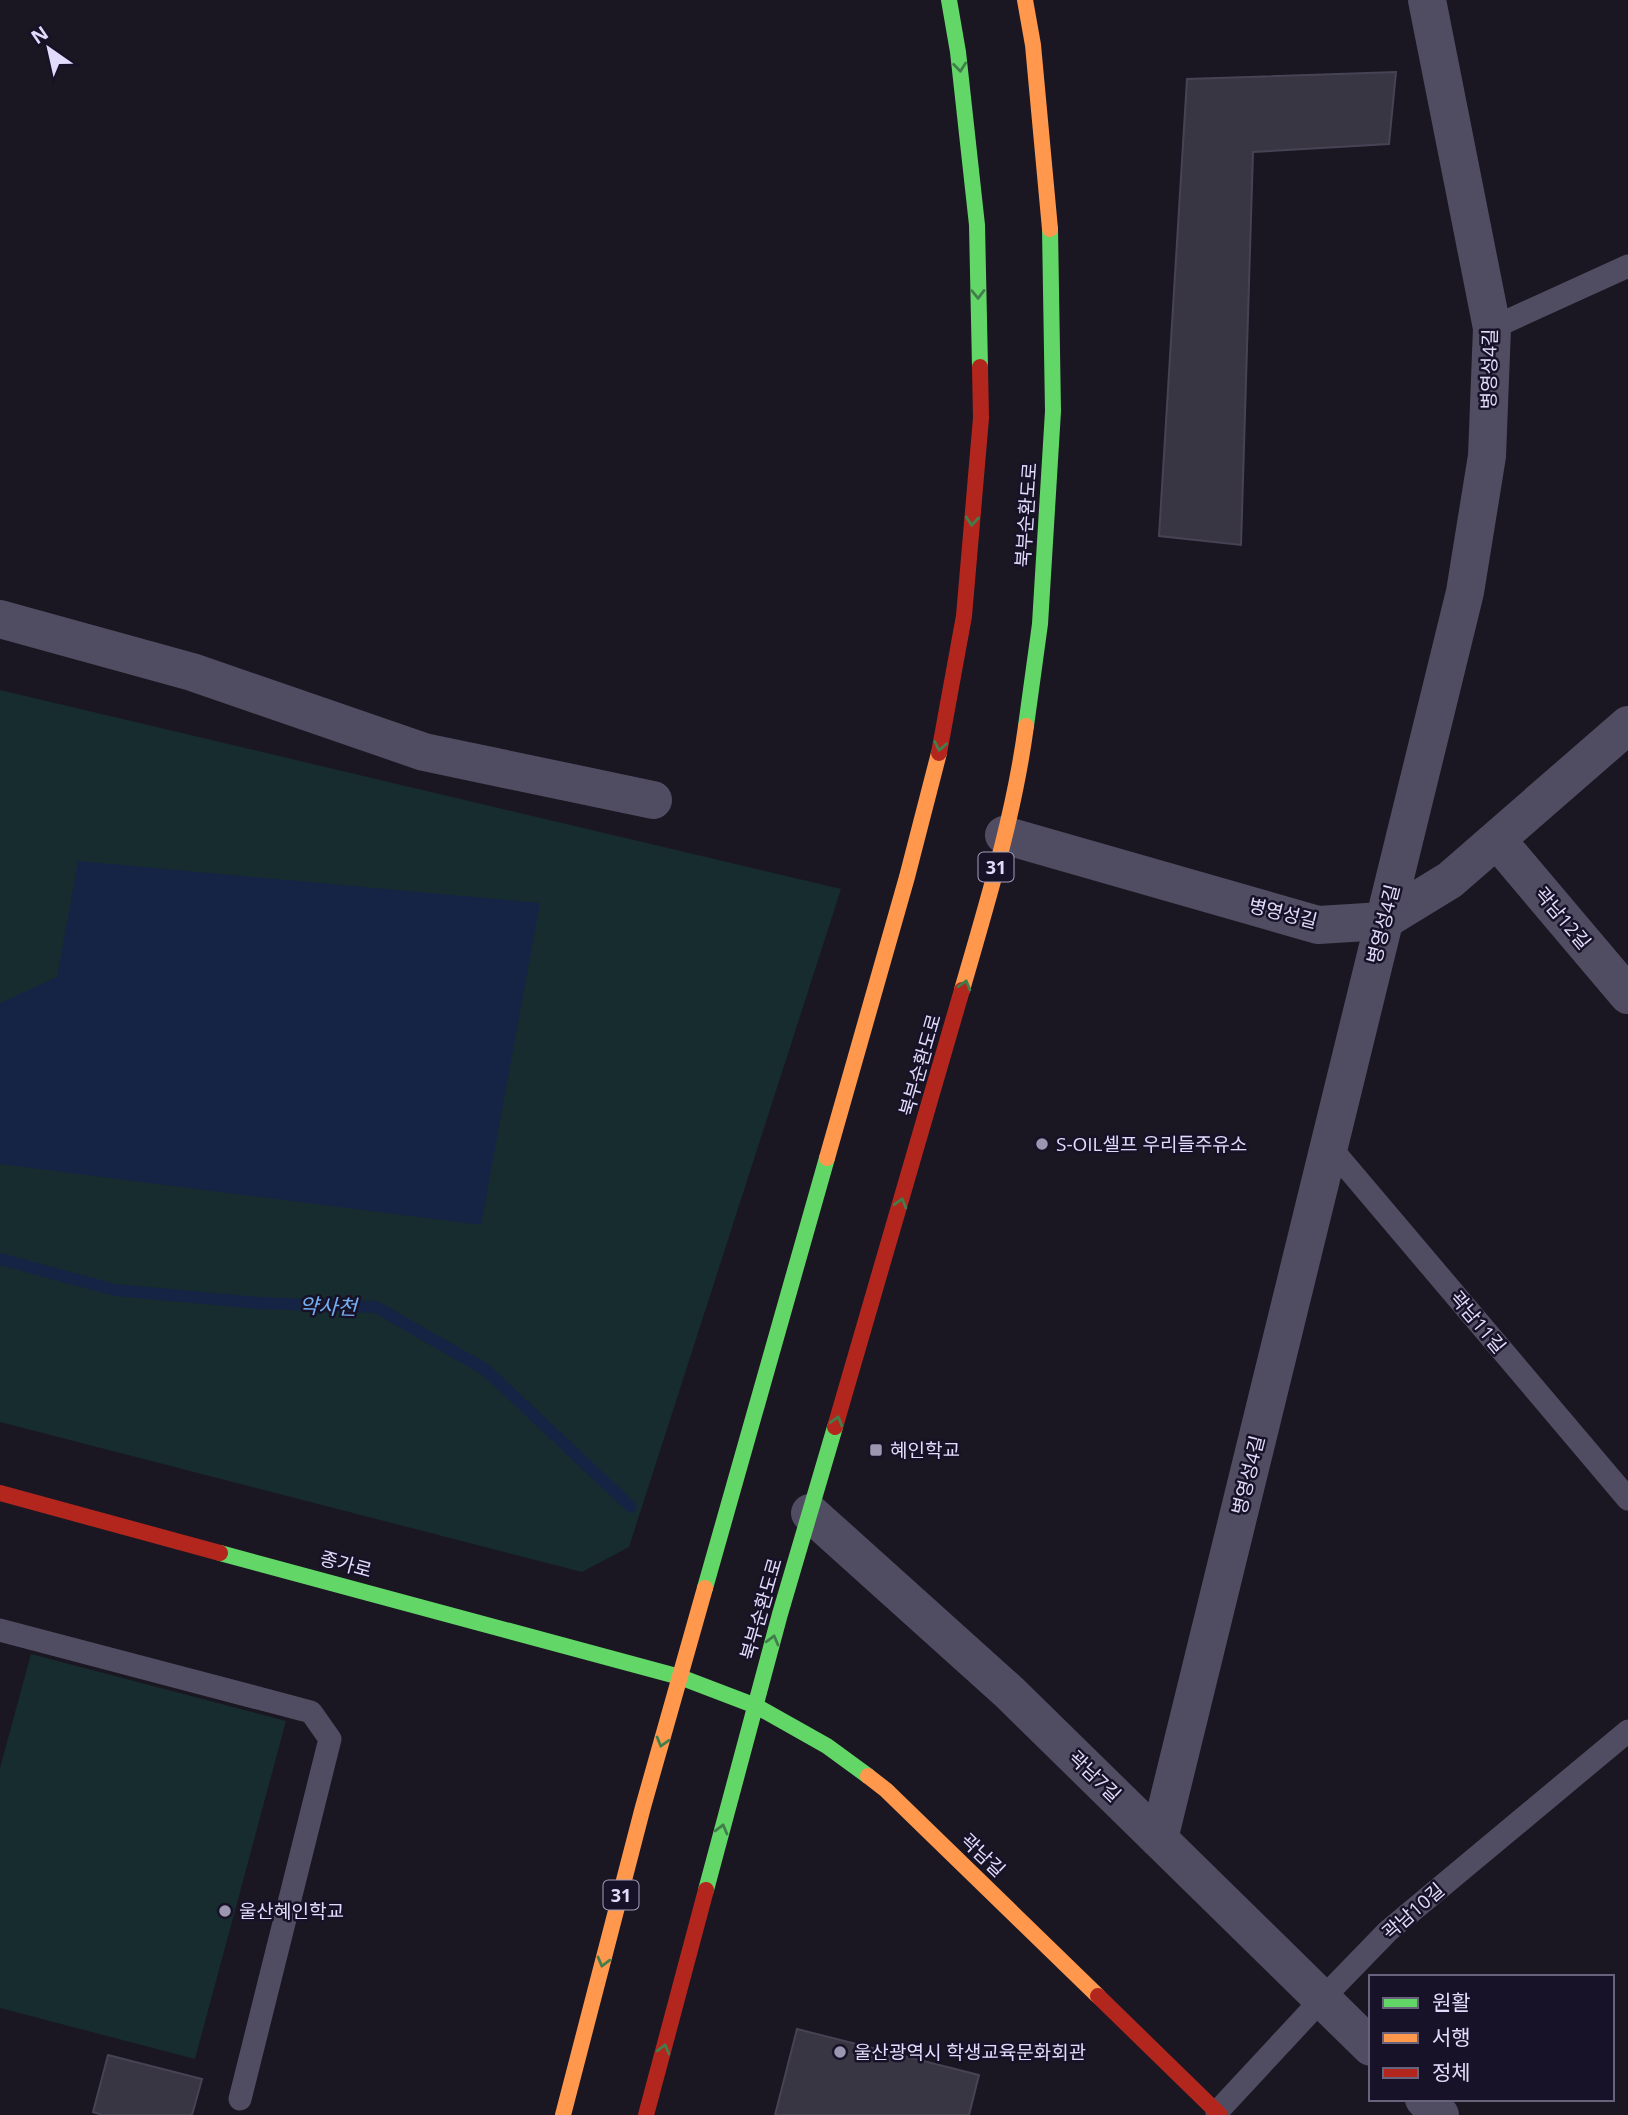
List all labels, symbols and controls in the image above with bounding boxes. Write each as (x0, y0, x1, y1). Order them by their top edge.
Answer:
north arrow (14, 14, 84, 84)
text: N (26, 20, 53, 50)
one-way arrow (952, 62, 967, 73)
one-way arrow (971, 289, 986, 300)
street label: 병영성4길 (1475, 328, 1503, 410)
street label: 북부순환도로 (1009, 462, 1043, 568)
one-way arrow (965, 516, 980, 527)
one-way arrow (933, 740, 948, 752)
road number: 31 (978, 852, 1014, 882)
street label: 곽남12길 (1529, 881, 1597, 955)
street label: 병영성4길 (1361, 882, 1405, 966)
street label: 병영성길 (1246, 892, 1320, 934)
one-way arrow (957, 979, 971, 991)
street label: 북부순환도로 (893, 1011, 947, 1119)
place label: S-OIL셀프 우리들주유소 (1056, 1131, 1247, 1157)
marker: S-OIL셀프 우리들주유소 (1034, 1136, 1050, 1152)
one-way arrow (893, 1197, 908, 1209)
street label: 곽남11길 (1444, 1285, 1512, 1359)
water label: 약사천 (299, 1291, 360, 1321)
one-way arrow (829, 1416, 843, 1428)
street label: 병영성4길 (1226, 1433, 1270, 1517)
place label: 혜인학교 (890, 1437, 960, 1463)
marker: 혜인학교 (868, 1442, 884, 1458)
street label: 종가로 (317, 1545, 375, 1583)
street label: 북부순환도로 (734, 1555, 788, 1663)
one-way arrow (765, 1634, 780, 1646)
one-way arrow (655, 1736, 670, 1748)
street label: 곽남7길 (1063, 1745, 1127, 1807)
one-way arrow (714, 1823, 728, 1835)
street label: 곽남길 (955, 1827, 1011, 1883)
street label: 곽남10길 (1376, 1877, 1450, 1945)
road number: 31 (604, 1881, 638, 1910)
place label: 울산혜인학교 (239, 1898, 344, 1924)
marker: 울산혜인학교 (217, 1903, 233, 1919)
one-way arrow (597, 1956, 611, 1968)
legend (1369, 1975, 1614, 2101)
text: 원활 (1432, 1988, 1471, 2016)
text: 서행 (1432, 2023, 1471, 2051)
place label: 울산광역시 학생교육문화회관 (854, 2039, 1086, 2065)
one-way arrow (655, 2043, 670, 2055)
marker: 울산광역시 학생교육문화회관 (832, 2044, 848, 2060)
text: 정체 (1432, 2058, 1471, 2086)

